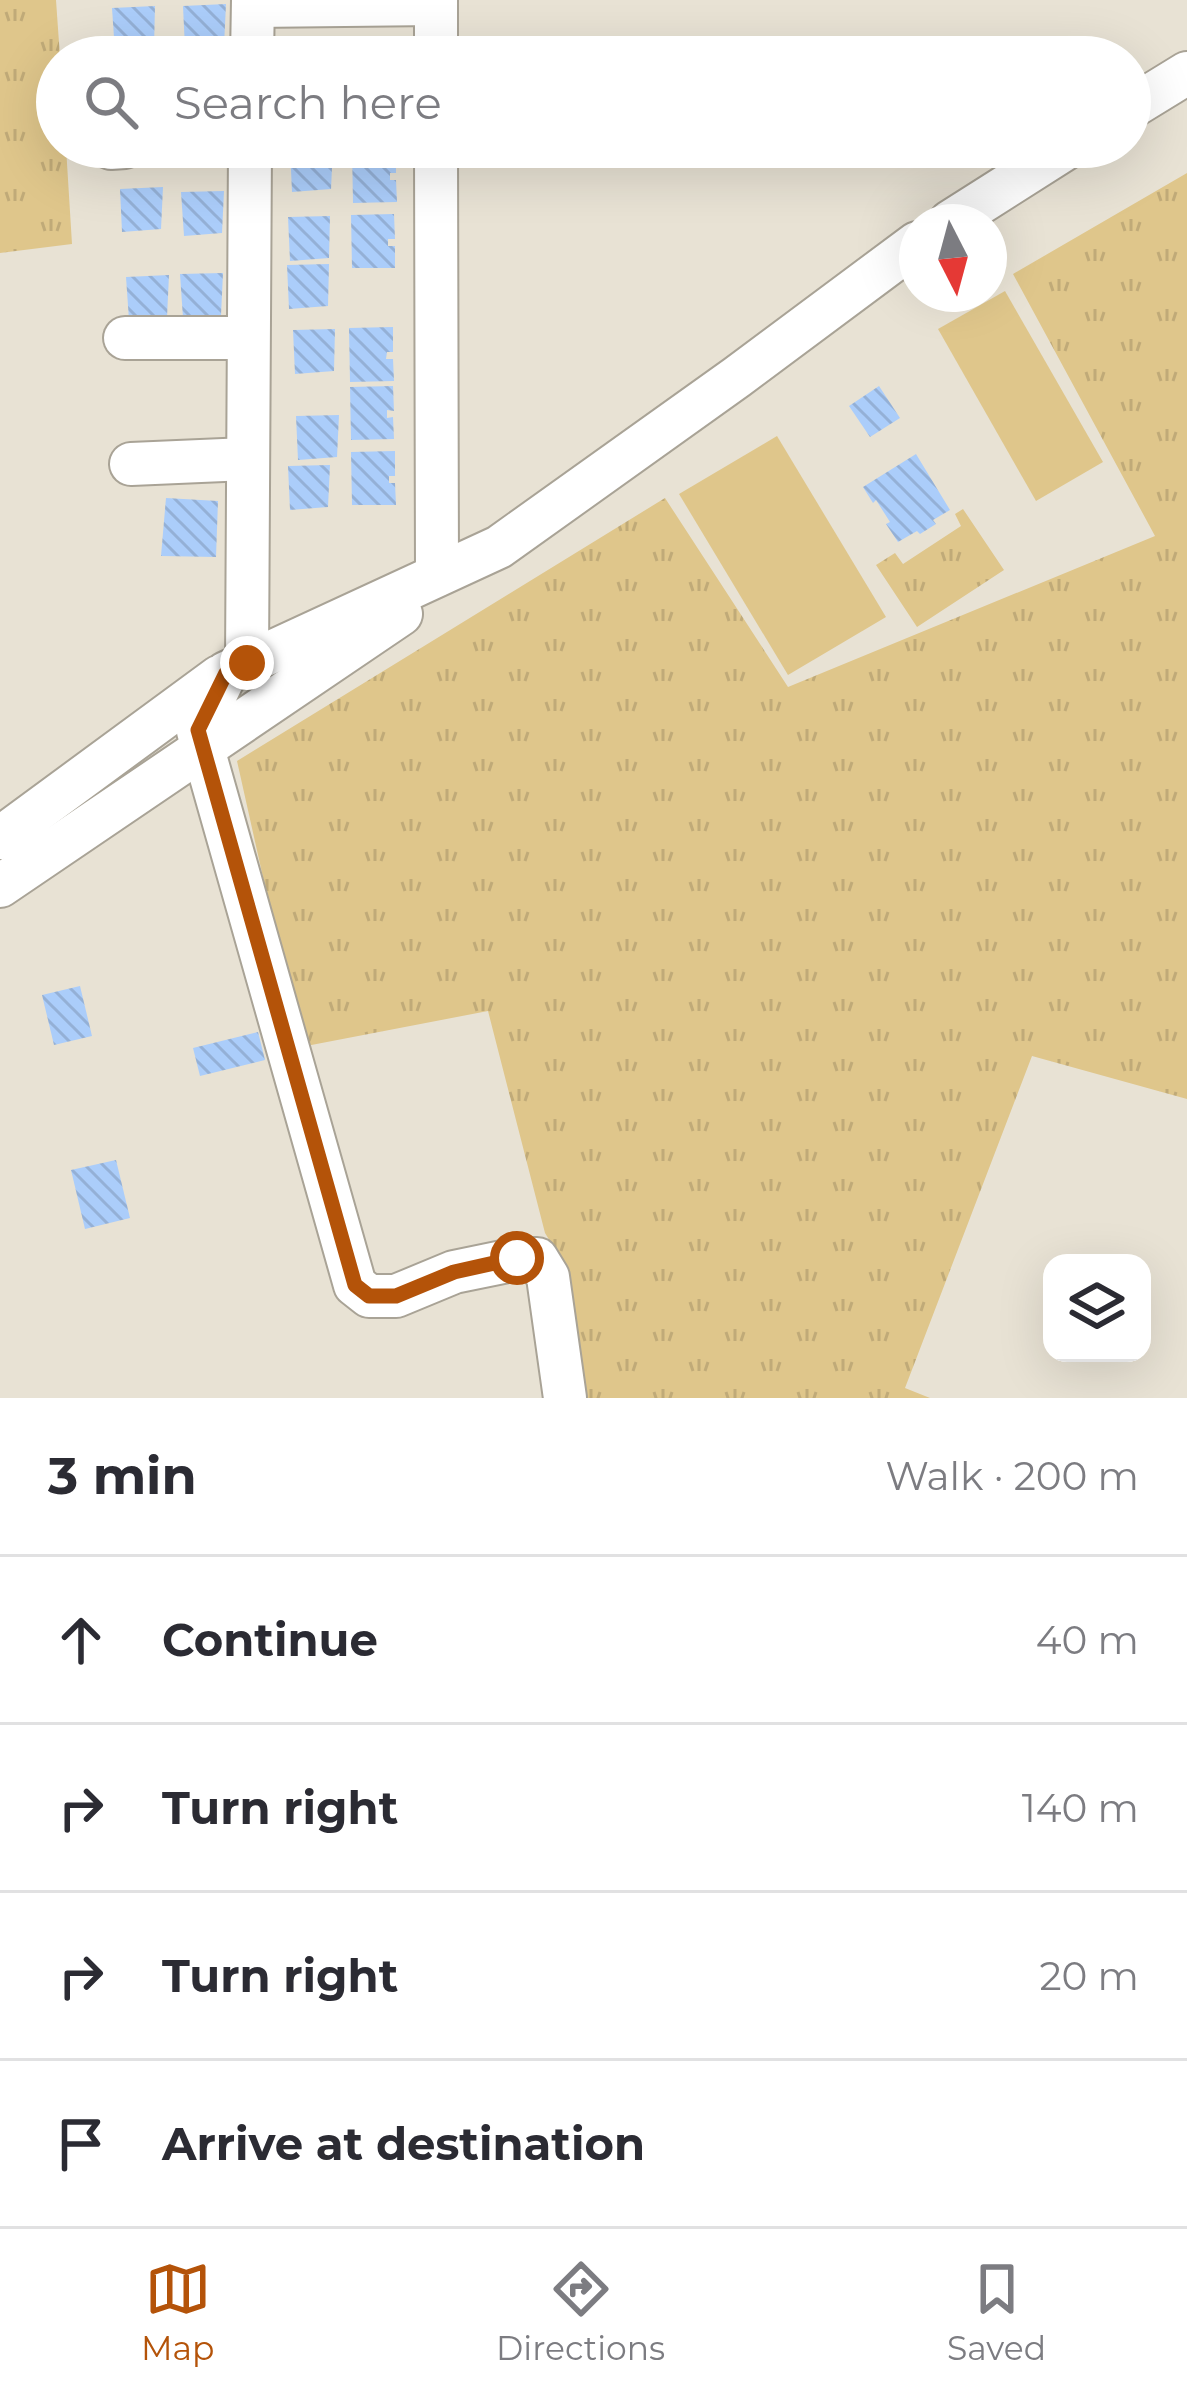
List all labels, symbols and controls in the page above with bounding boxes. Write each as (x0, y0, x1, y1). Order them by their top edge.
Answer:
search box (36, 36, 1151, 168)
icon: search (78, 69, 144, 135)
text: Search here (174, 75, 442, 130)
north arrow (899, 204, 1007, 312)
route end (220, 636, 274, 690)
route start (490, 1231, 544, 1285)
map controls (1043, 1254, 1151, 1362)
button: layers (1043, 1254, 1151, 1362)
text: 3 min (48, 1445, 197, 1507)
text: Walk · 200 m (885, 1452, 1139, 1500)
icon: ahead (48, 1607, 114, 1673)
text: Continue (162, 1612, 378, 1667)
text: 40 m (1036, 1616, 1139, 1664)
icon: right (48, 1775, 114, 1841)
text: Turn right (162, 1780, 398, 1835)
text: 140 m (1022, 1784, 1139, 1832)
icon: right (48, 1943, 114, 2009)
text: Turn right (162, 1948, 398, 2003)
text: 20 m (1040, 1952, 1139, 2000)
icon: arrive (48, 2111, 114, 2177)
text: Arrive at destination (162, 2116, 645, 2171)
tab: Map (141, 2256, 214, 2368)
tab: Directions (496, 2256, 665, 2368)
tab: Saved (947, 2256, 1046, 2368)

